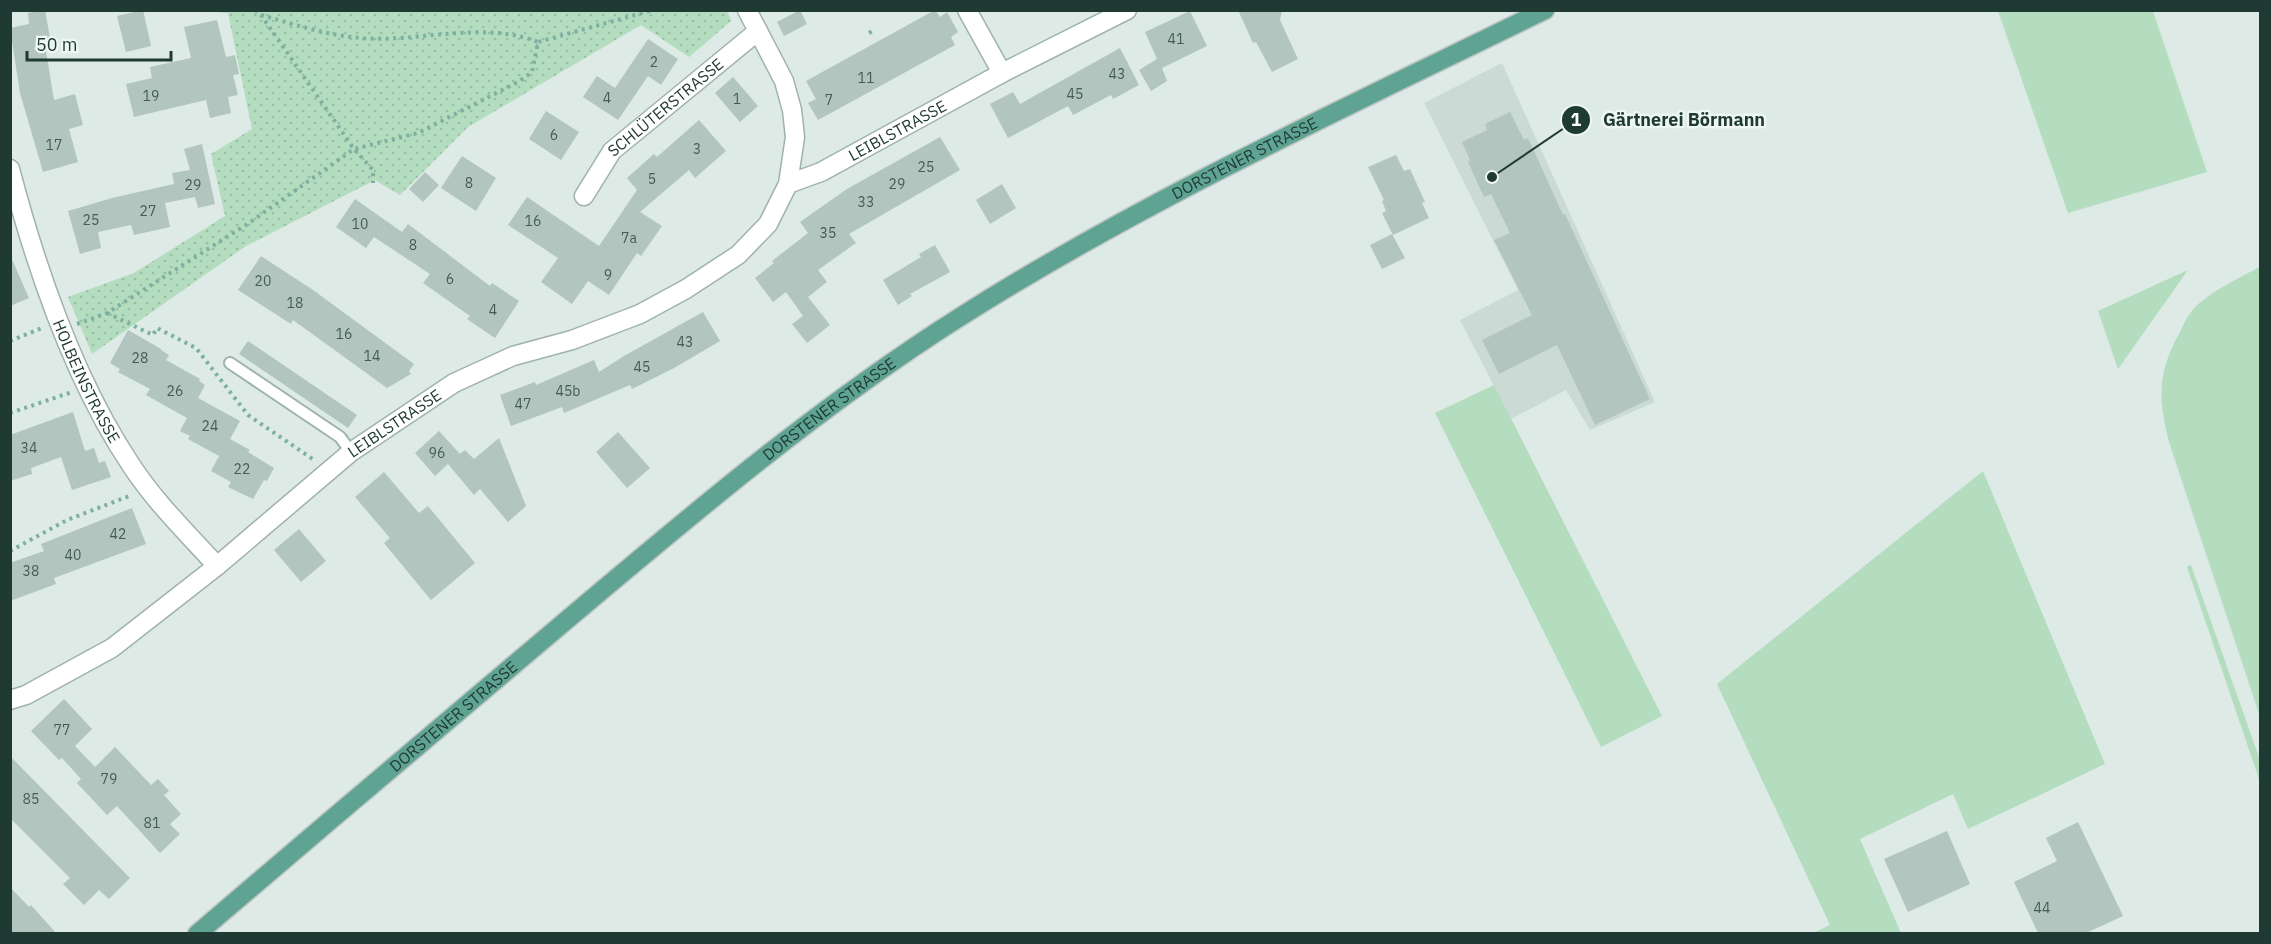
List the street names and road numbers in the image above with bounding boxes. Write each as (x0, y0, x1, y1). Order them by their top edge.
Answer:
street label: SCHLÜTERSTRASSE (603, 54, 727, 161)
street label: LEIBLSTRASSE (845, 95, 950, 165)
street label: DORSTENER STRASSE (1168, 112, 1321, 203)
street label: HOLBEINSTRASSE (49, 316, 125, 447)
street label: DORSTENER STRASSE (758, 353, 900, 465)
street label: LEIBLSTRASSE (344, 384, 445, 462)
street label: DORSTENER STRASSE (385, 657, 521, 776)

